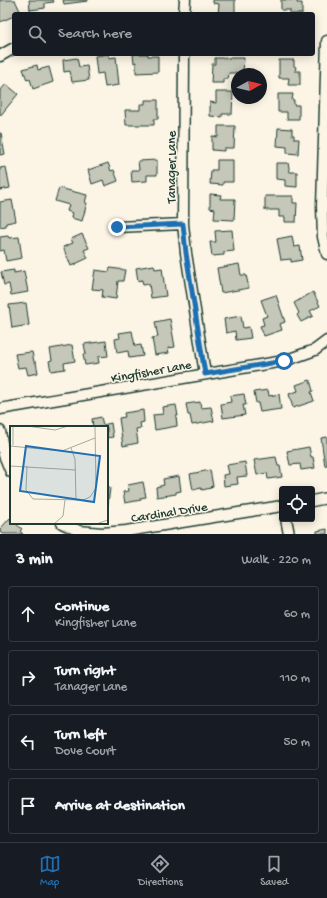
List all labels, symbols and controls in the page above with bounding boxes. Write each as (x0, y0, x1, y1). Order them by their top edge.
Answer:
search box (12, 12, 315, 56)
icon: search (26, 23, 48, 45)
text: Search here (58, 25, 132, 43)
north arrow (231, 68, 267, 104)
street label: Tanager Lane (165, 131, 180, 204)
route end (108, 218, 126, 236)
route start (275, 352, 293, 370)
street label: Kingfisher Lane (110, 358, 193, 387)
inset map (10, 426, 108, 524)
map controls (279, 486, 315, 522)
button: locate (279, 486, 315, 522)
street label: Cardinal Drive (130, 500, 209, 527)
text: 3 min (16, 550, 53, 570)
text: Walk · 220 m (241, 553, 311, 568)
text: Continue (55, 598, 109, 616)
icon: ahead (17, 603, 39, 625)
text: 60 m (284, 607, 310, 622)
text: Kingfisher Lane (55, 616, 136, 631)
text: Turn right (55, 662, 115, 680)
icon: right (17, 667, 39, 689)
text: 110 m (280, 671, 310, 686)
text: Tanager Lane (55, 680, 127, 695)
text: Turn left (55, 726, 106, 744)
icon: left (17, 731, 39, 753)
text: 50 m (283, 735, 310, 750)
text: Dove Court (55, 744, 116, 759)
icon: arrive (17, 795, 39, 817)
text: Arrive at destination (55, 797, 185, 815)
tab: Map (39, 853, 61, 889)
tab: Directions (138, 853, 183, 889)
tab: Saved (260, 853, 288, 889)

